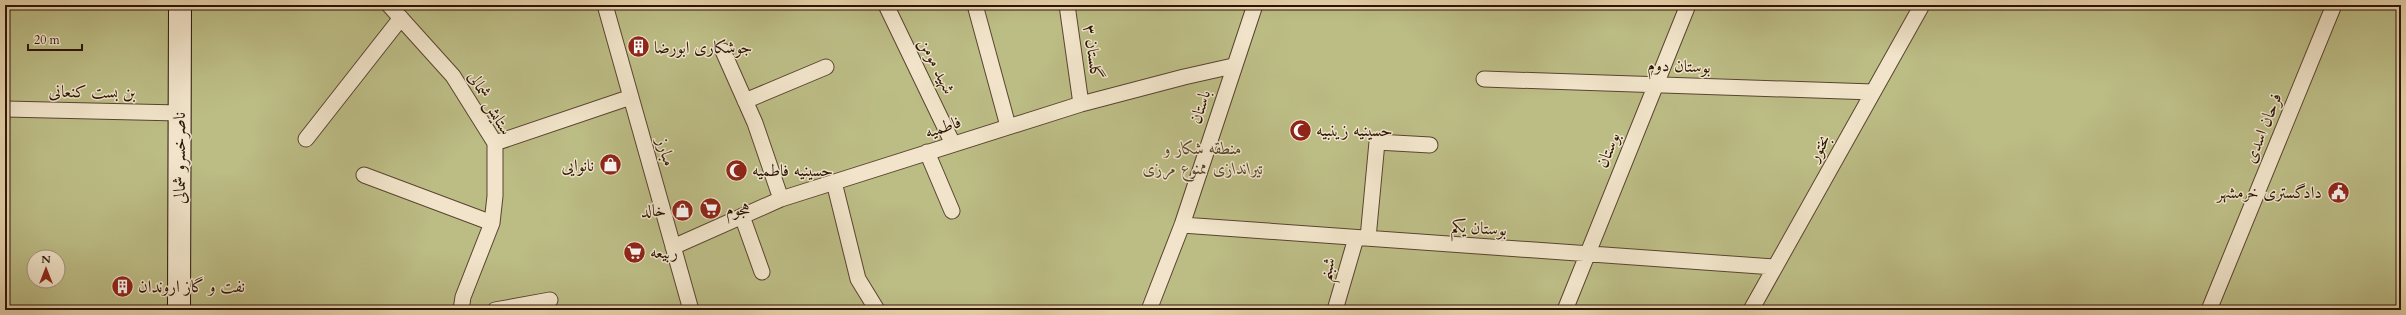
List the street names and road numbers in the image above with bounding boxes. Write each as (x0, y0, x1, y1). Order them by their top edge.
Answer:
street label: گلستان ۳ (1078, 23, 1108, 81)
street label: شهید مومن (914, 34, 961, 98)
street label: بوستان دوم (1647, 53, 1711, 82)
street label: ستایش شمالی (462, 67, 518, 139)
street label: بن بست کنعانی (48, 80, 136, 104)
street label: باستان (1184, 87, 1216, 127)
street label: فرحان اسدی (2239, 90, 2287, 166)
street label: فاطمیه (922, 110, 964, 144)
street label: ناصرخسرو شمالی (168, 112, 191, 204)
street label: بوستان (1590, 129, 1626, 171)
street label: بختور (1801, 130, 1836, 167)
street label: مبارز (651, 133, 681, 169)
street label: بوستان یکم (1450, 215, 1508, 245)
street label: شبنم (1313, 255, 1346, 285)

